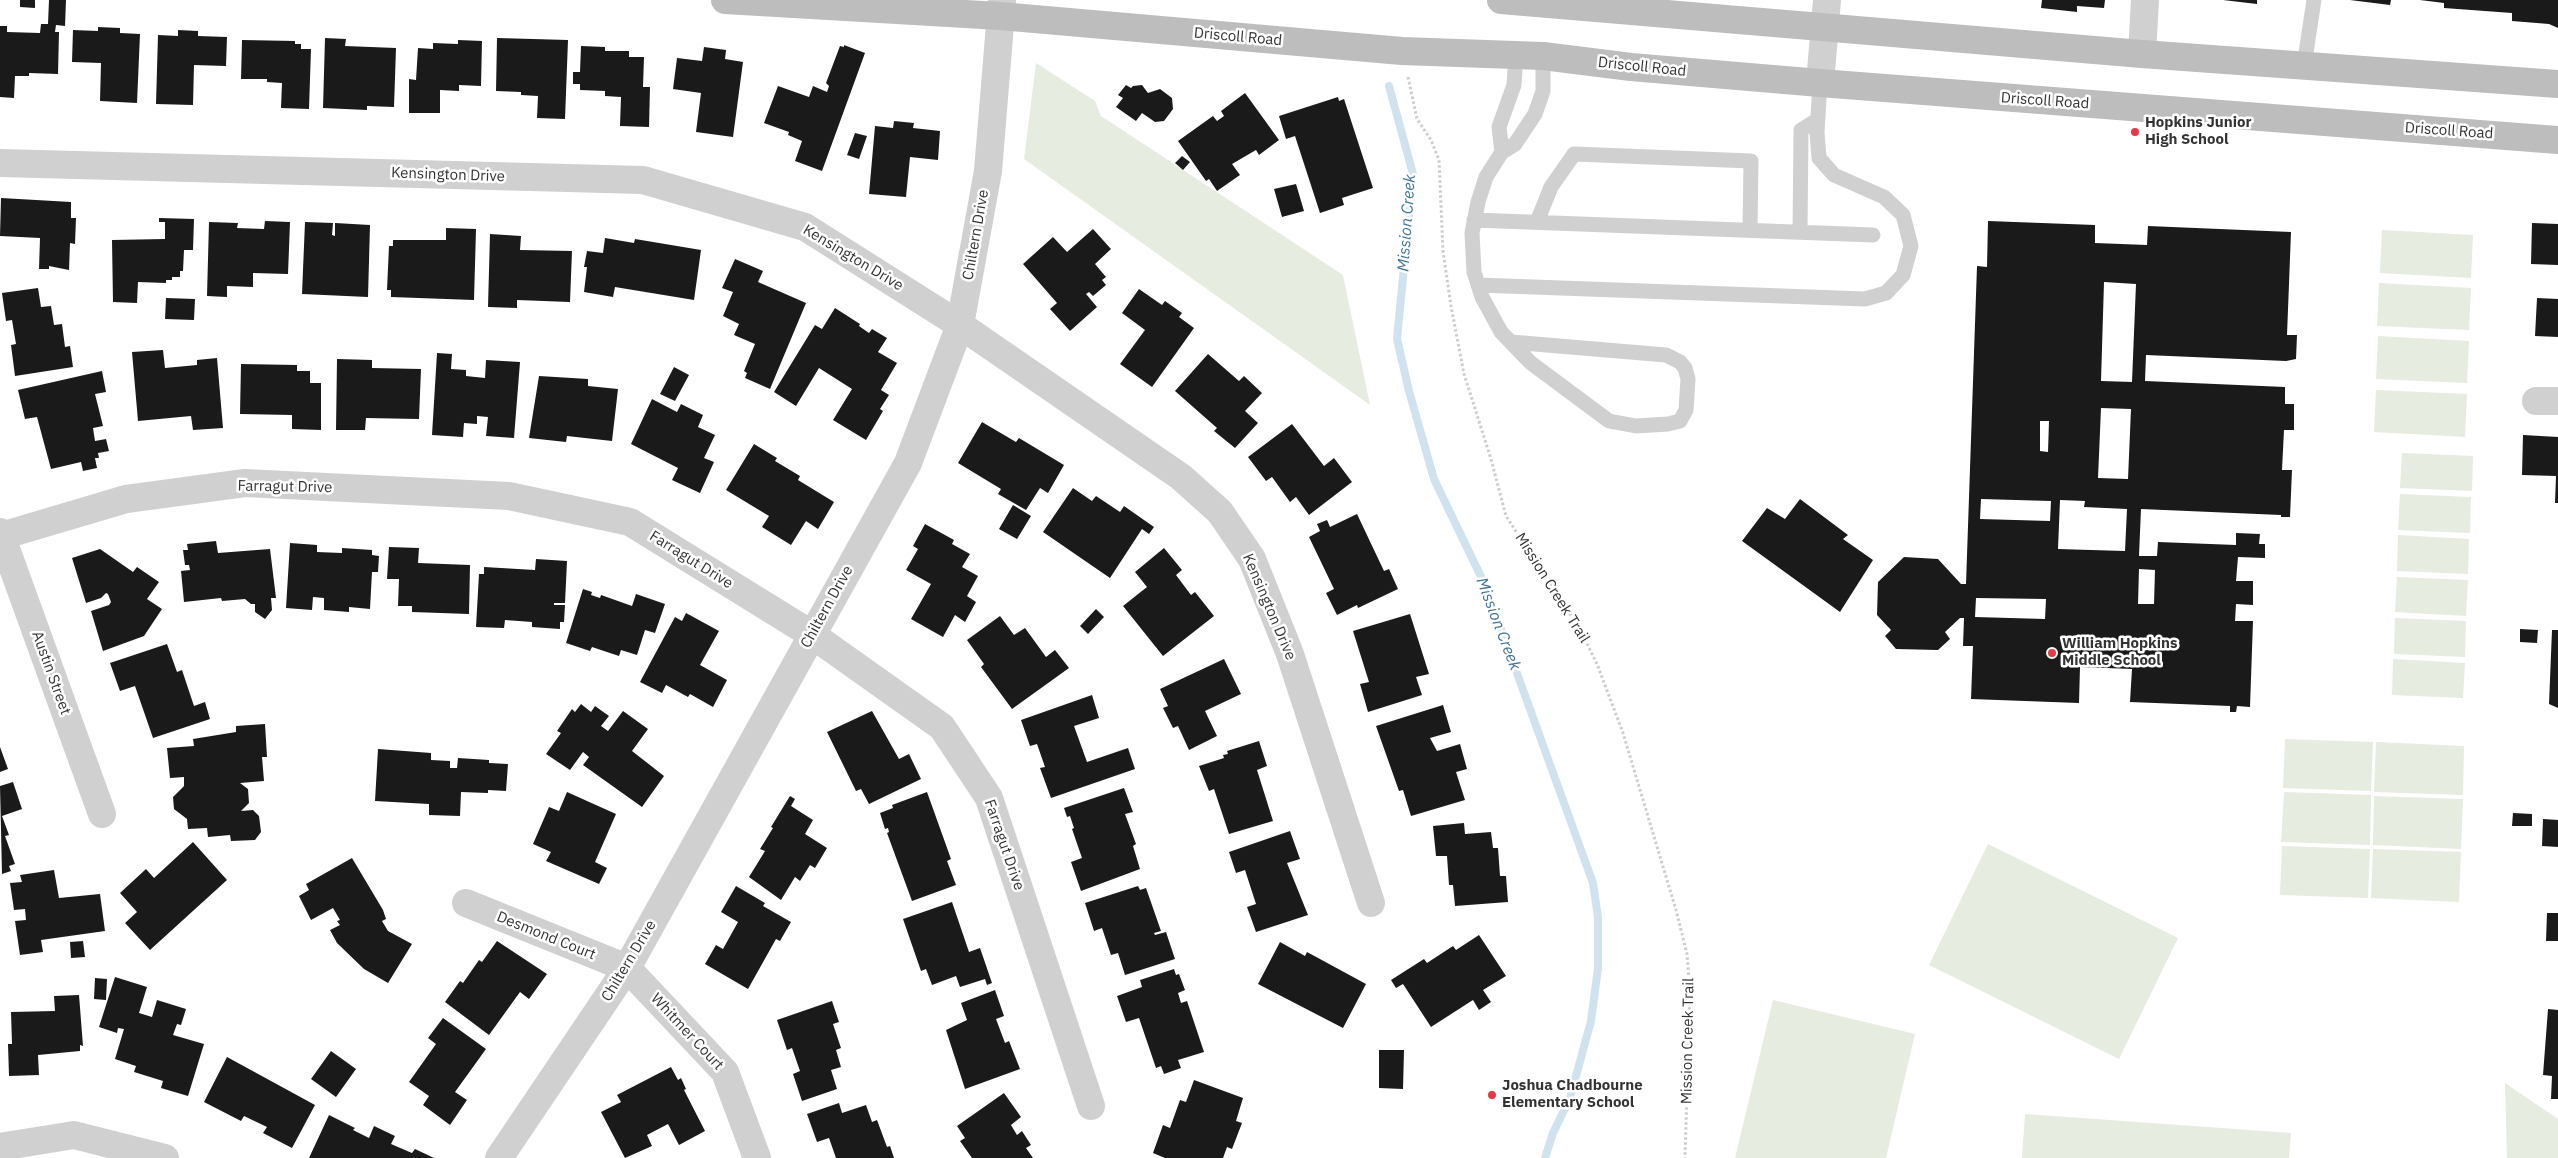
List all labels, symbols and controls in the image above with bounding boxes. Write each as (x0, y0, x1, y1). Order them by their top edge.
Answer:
street label: Driscoll Road (1193, 24, 1283, 50)
street label: Driscoll Road (1597, 53, 1687, 81)
street label: Driscoll Road (2000, 89, 2090, 113)
place label: Hopkins Junior High School (2145, 114, 2251, 149)
street label: Driscoll Road (2404, 119, 2494, 143)
marker: Hopkins Junior High School (2129, 126, 2141, 138)
street label: Kensington Drive (391, 164, 505, 186)
water label: Mission Creek (1394, 174, 1420, 272)
street label: Chiltern Drive (959, 188, 993, 282)
street label: Kensington Drive (800, 221, 906, 295)
street label: Farragut Drive (237, 477, 333, 497)
street label: Farragut Drive (646, 527, 736, 593)
street label: Mission Creek Trail (1511, 530, 1593, 646)
street label: Kensington Drive (1238, 551, 1300, 663)
street label: Chiltern Drive (797, 563, 857, 651)
water label: Mission Creek (1472, 575, 1524, 673)
street label: Austin Street (28, 629, 74, 717)
place label: William Hopkins Middle School (2062, 635, 2178, 670)
marker: William Hopkins Middle School (2046, 647, 2058, 659)
street label: Farragut Drive (980, 797, 1028, 893)
street label: Desmond Court (494, 908, 598, 964)
street label: Chiltern Drive (598, 917, 660, 1005)
street label: Mission Creek Trail (1678, 978, 1698, 1104)
street label: Whitmer Court (647, 990, 727, 1074)
place label: Joshua Chadbourne Elementary School (1502, 1077, 1643, 1112)
marker: Joshua Chadbourne Elementary School (1486, 1089, 1498, 1101)

